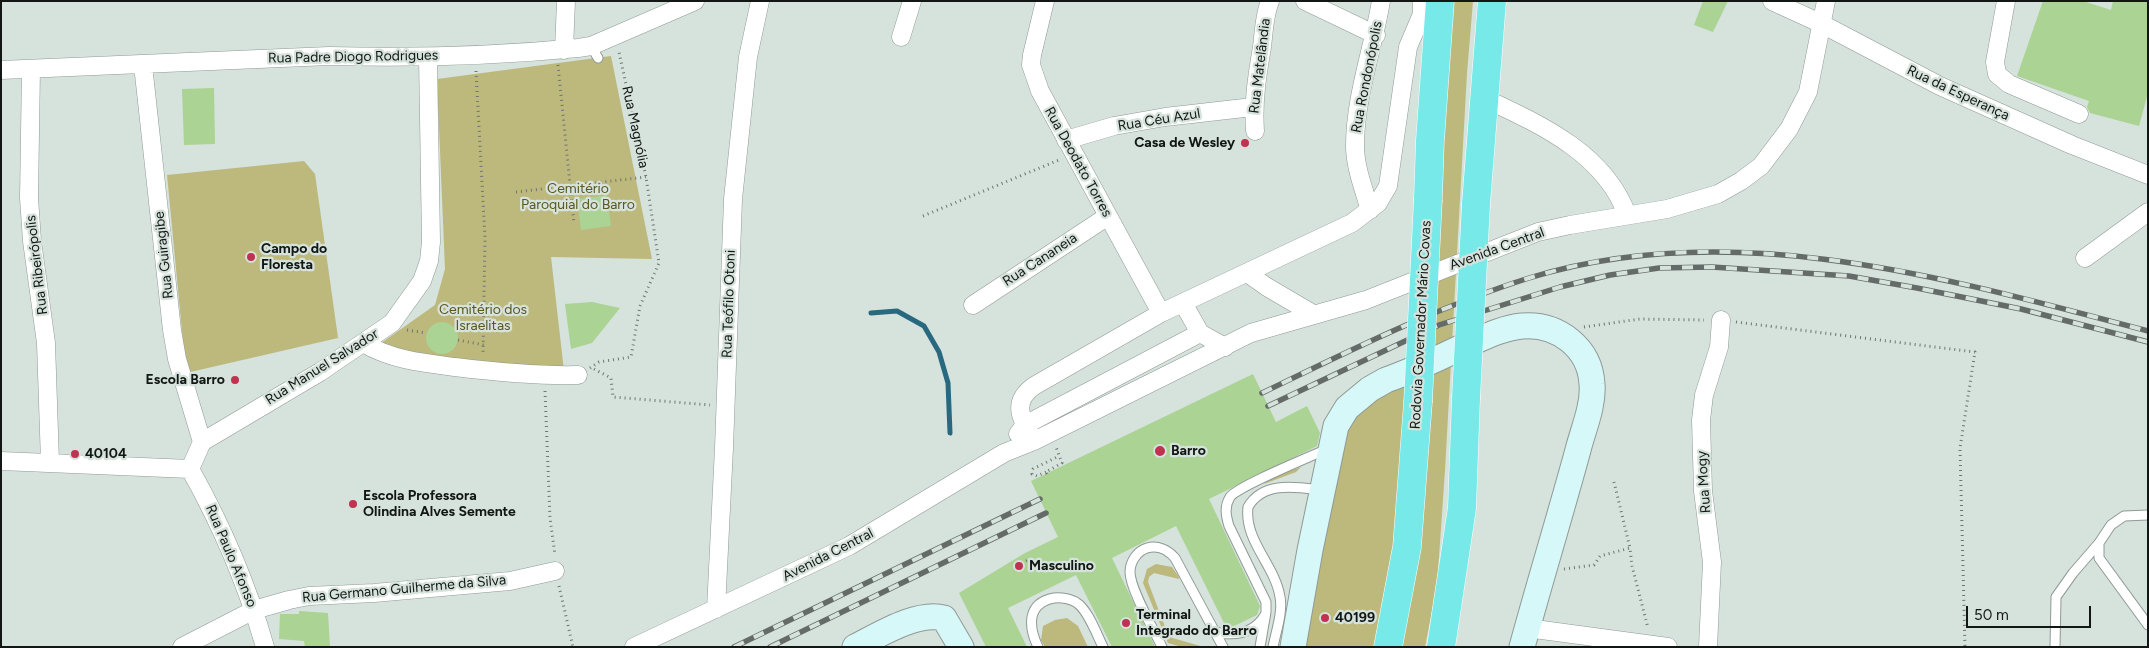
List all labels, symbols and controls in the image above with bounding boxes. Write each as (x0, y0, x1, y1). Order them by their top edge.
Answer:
street label: Rua Matelândia (1246, 17, 1274, 115)
street label: Rua Rondonópolis (1348, 20, 1386, 134)
street label: Rua Padre Diogo Rodrigues (268, 47, 438, 67)
street label: Rua da Esperança (1904, 62, 2012, 124)
street label: Rua Magnólia (618, 84, 652, 170)
street label: Rua Deodato Torres (1041, 104, 1115, 220)
street label: Rua Céu Azul (1116, 105, 1202, 135)
place label: Casa de Wesley (1134, 135, 1235, 151)
marker: Casa de Wesley (1239, 137, 1251, 149)
park label: Cemitério Paroquial do Barro (521, 181, 635, 213)
street label: Rua Guiragibe (151, 210, 177, 300)
street label: Rua Ribeirópolis (23, 214, 51, 316)
street label: Rodovia Governador Mário Covas (1407, 220, 1435, 430)
street label: Avenida Central (1447, 224, 1547, 274)
street label: Rua Cananeia (1000, 230, 1080, 290)
place label: Campo do Floresta (261, 241, 327, 274)
street label: Rua Teófilo Otoni (719, 250, 739, 358)
marker: Campo do Floresta (245, 251, 257, 263)
park label: Cemitério dos Israelitas (439, 302, 527, 334)
street label: Rua Manuel Salvador (262, 325, 382, 409)
place label: Escola Barro (145, 372, 225, 388)
marker: Escola Barro (229, 374, 241, 386)
place label: Barro (1171, 443, 1206, 459)
marker: Barro (1153, 444, 1167, 458)
place label: 40104 (85, 446, 127, 462)
marker: 40104 (69, 448, 81, 460)
street label: Rua Mogy (1693, 450, 1715, 514)
place label: Escola Professora Olindina Alves Semente (363, 488, 516, 520)
marker: Escola Professora Olindina Alves Semente (347, 498, 359, 510)
street label: Rua Paulo Afonso (202, 502, 260, 610)
street label: Avenida Central (780, 525, 876, 585)
place label: Masculino (1029, 558, 1094, 574)
marker: Masculino (1013, 560, 1025, 572)
street label: Rua Germano Guilherme da Silva (301, 572, 507, 606)
scale bar (1969, 596, 2094, 628)
text: 50 m (1974, 606, 2009, 624)
place label: Terminal Integrado do Barro (1136, 607, 1257, 640)
place label: 40199 (1335, 610, 1375, 626)
marker: 40199 (1319, 612, 1331, 624)
marker: Terminal Integrado do Barro (1120, 617, 1132, 629)

